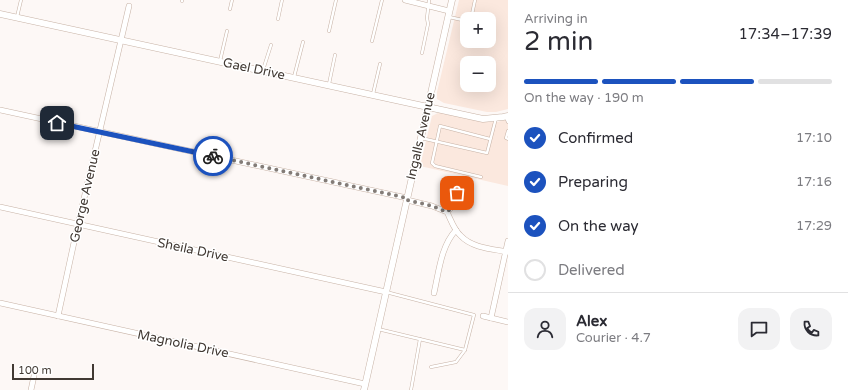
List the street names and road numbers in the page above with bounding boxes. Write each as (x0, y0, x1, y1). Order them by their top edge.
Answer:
street label: Gael Drive (221, 55, 287, 83)
street label: Ingalls Avenue (403, 91, 439, 181)
street label: George Avenue (66, 148, 104, 244)
street label: Sheila Drive (156, 235, 230, 265)
street label: Magnolia Drive (136, 326, 230, 362)

